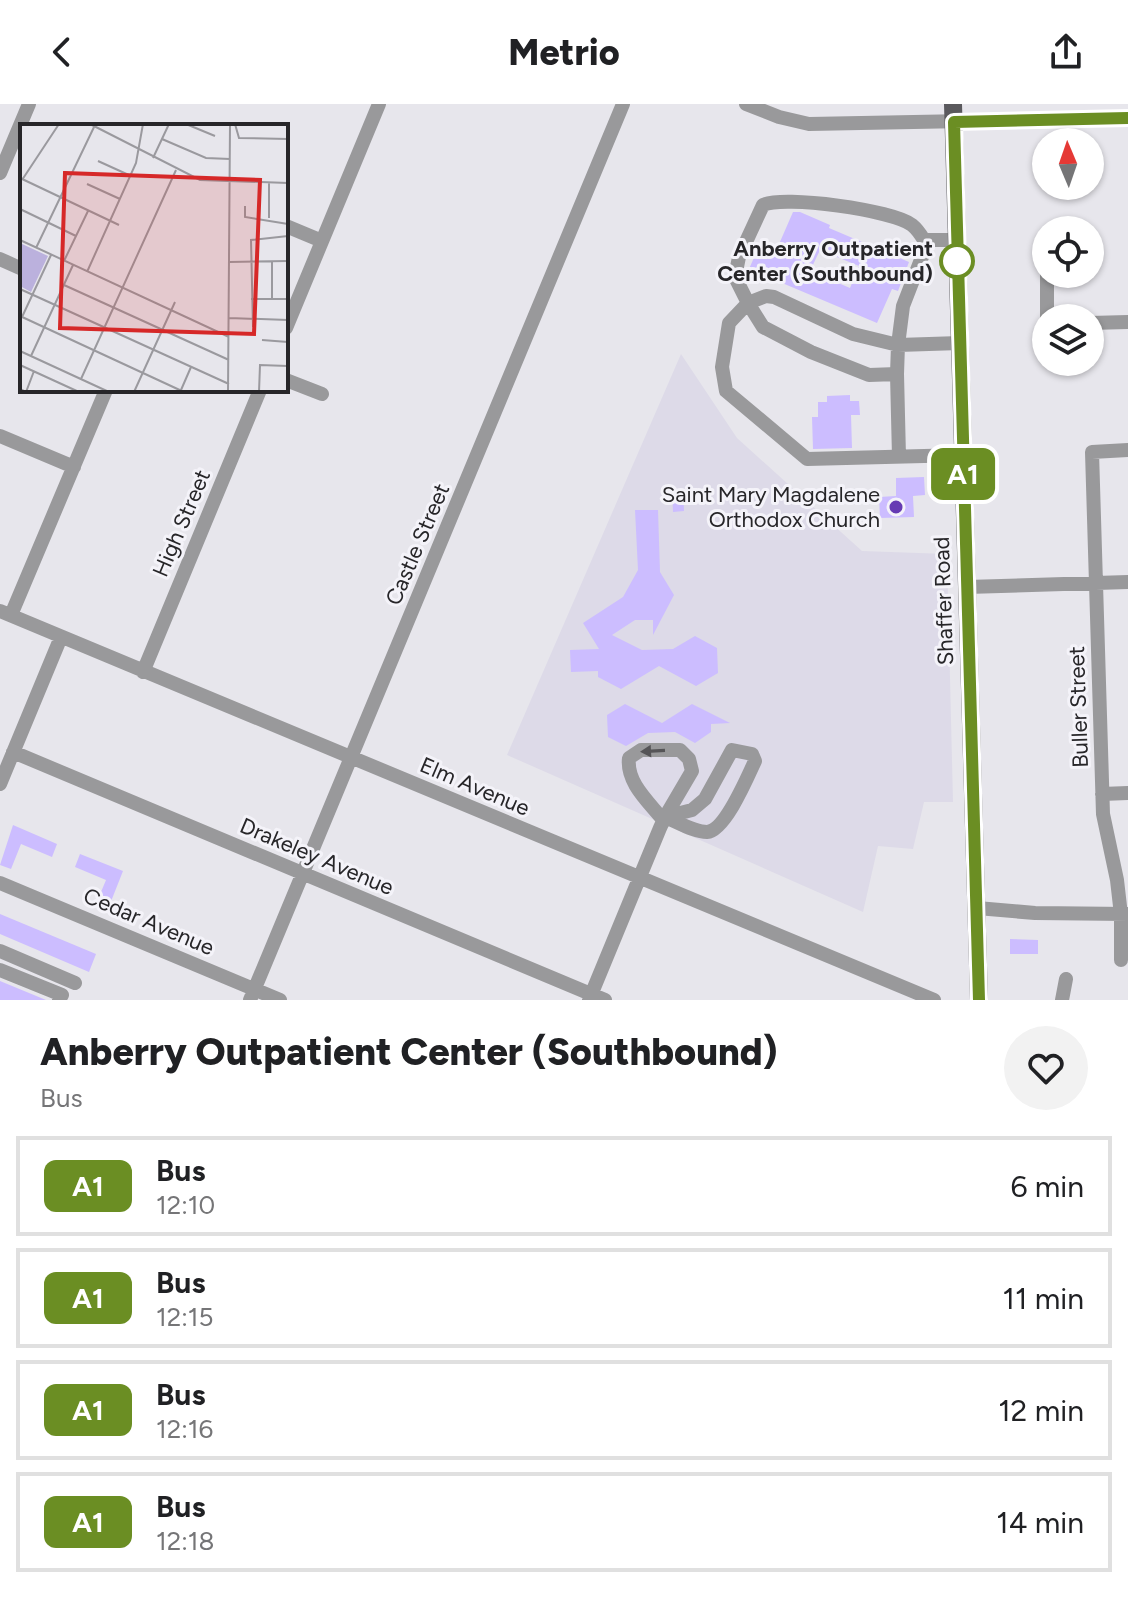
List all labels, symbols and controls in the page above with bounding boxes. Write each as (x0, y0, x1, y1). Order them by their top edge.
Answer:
icon: back (40, 30, 84, 74)
icon: share (1044, 30, 1088, 74)
text: Metrio (508, 31, 620, 74)
inset map (20, 124, 288, 392)
north arrow (1032, 128, 1104, 200)
map controls (1032, 128, 1104, 376)
button: locate (1032, 216, 1104, 288)
place label: Anberry Outpatient Center (Southbound) (717, 235, 933, 287)
marker: Anberry Outpatient Center (Southbound) (940, 244, 974, 278)
button: layers (1032, 304, 1104, 376)
line badge: A1 (927, 448, 999, 500)
text: A1 (947, 457, 979, 491)
street label: High Street (147, 466, 216, 581)
street label: Castle Street (380, 479, 455, 609)
place label: Saint Mary Magdalene Orthodox Church (662, 481, 880, 533)
marker: Saint Mary Magdalene Orthodox Church (887, 498, 905, 516)
street label: Shaffer Road (928, 536, 959, 666)
street label: Buller Street (1063, 646, 1094, 768)
one-way arrow (639, 744, 665, 757)
street label: Elm Avenue (416, 751, 534, 822)
street label: Drakeley Avenue (236, 812, 398, 901)
street label: Cedar Avenue (79, 882, 218, 961)
button: heart (1004, 1026, 1088, 1110)
text: Anberry Outpatient Center (Southbound) (40, 1029, 778, 1075)
text: Bus (40, 1082, 83, 1114)
text: Bus (156, 1152, 205, 1189)
text: 6 min (1010, 1168, 1084, 1205)
text: A1 (72, 1169, 104, 1203)
text: 12:10 (156, 1189, 215, 1221)
text: Bus (156, 1264, 205, 1301)
text: 11 min (1003, 1280, 1084, 1317)
text: A1 (72, 1281, 104, 1315)
text: 12:15 (156, 1301, 214, 1333)
text: Bus (156, 1376, 205, 1413)
text: 12 min (998, 1392, 1084, 1429)
text: A1 (72, 1393, 104, 1427)
text: 12:16 (156, 1413, 213, 1445)
text: Bus (156, 1488, 205, 1525)
text: 14 min (996, 1504, 1084, 1541)
text: A1 (72, 1505, 104, 1539)
text: 12:18 (156, 1525, 215, 1557)

